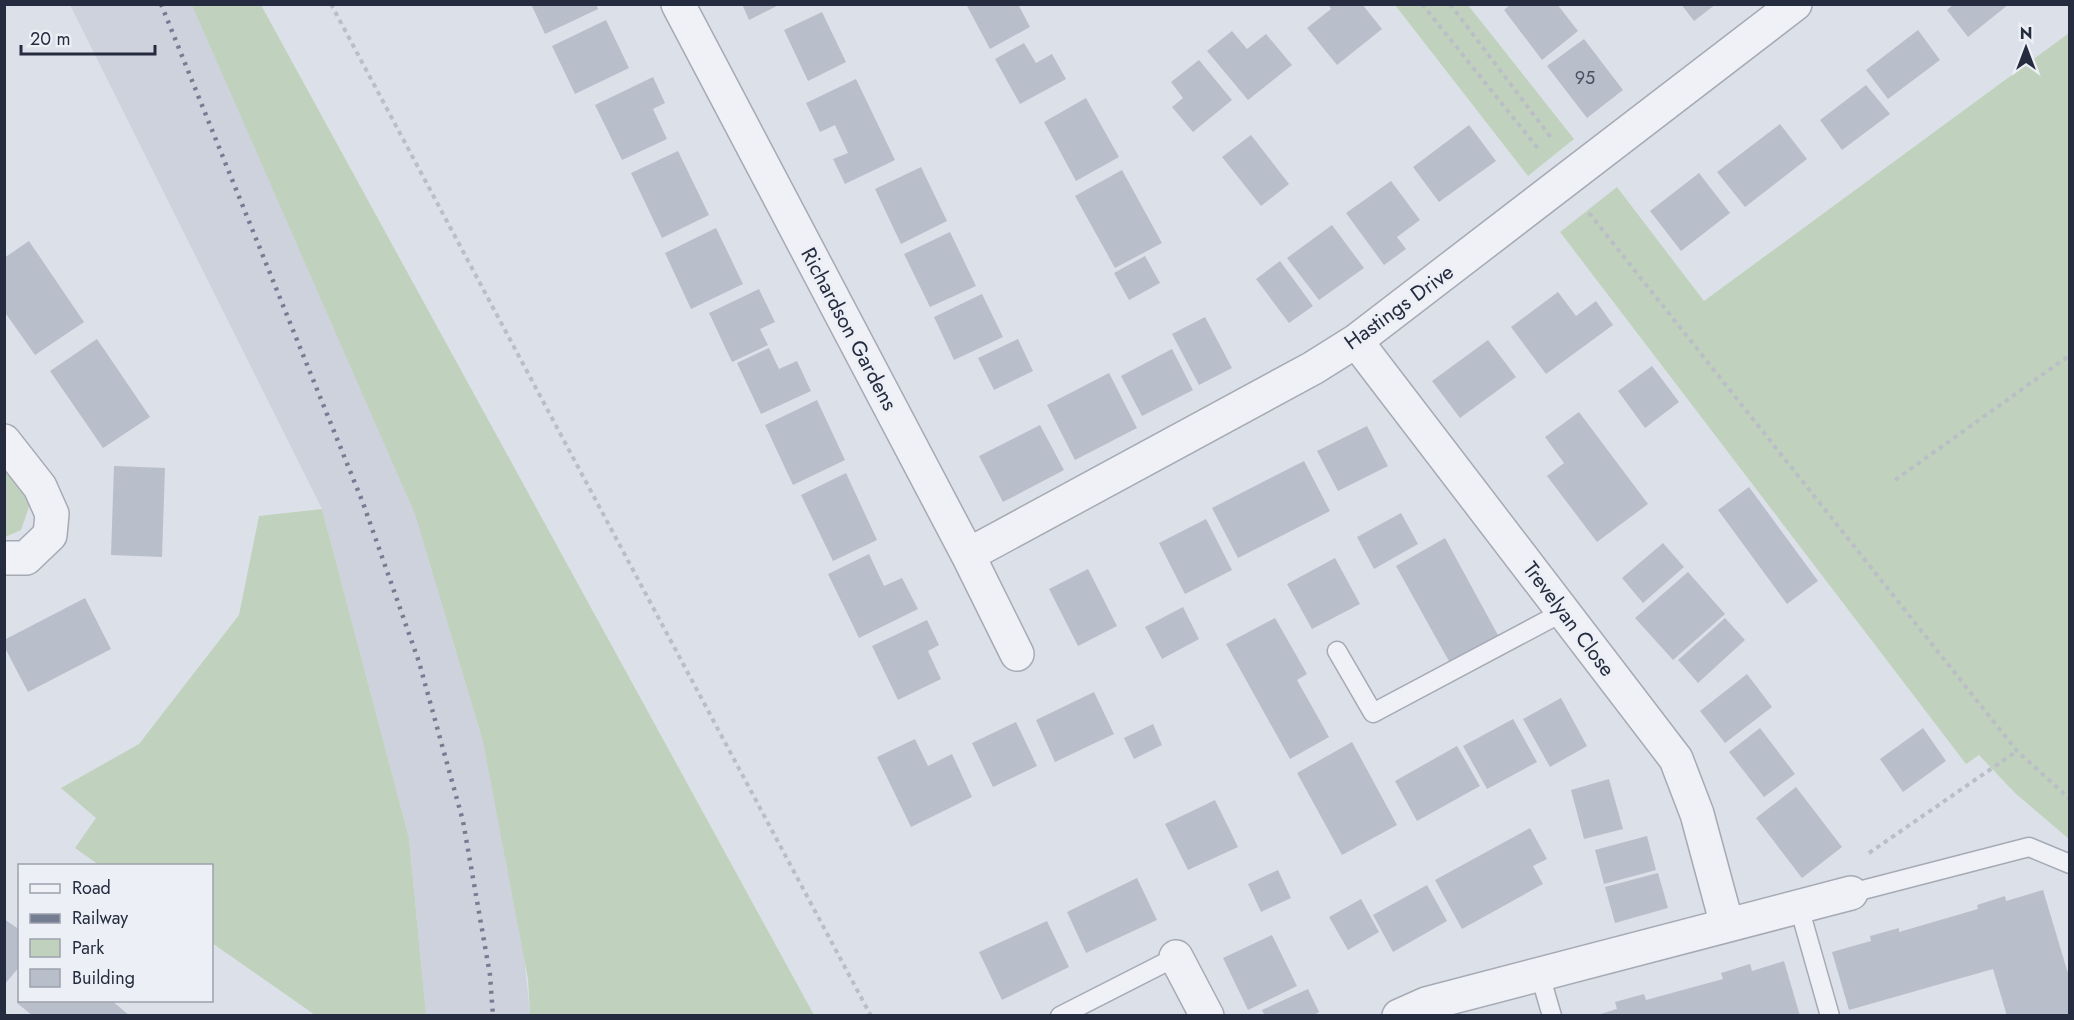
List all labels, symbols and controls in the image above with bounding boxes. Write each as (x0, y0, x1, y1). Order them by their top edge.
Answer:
scale bar (21, 18, 154, 56)
north arrow (1996, 18, 2056, 78)
text: N (2020, 22, 2032, 45)
text: 20 m (30, 26, 70, 52)
house number: 95 (1575, 65, 1595, 91)
street label: Richardson Gardens (793, 242, 905, 416)
street label: Hastings Drive (1338, 257, 1460, 357)
street label: Trevelyan Close (1516, 555, 1622, 683)
legend (18, 864, 213, 1002)
text: Road (72, 875, 111, 901)
text: Railway (72, 905, 128, 931)
text: Park (72, 935, 104, 961)
text: Building (72, 965, 135, 991)

